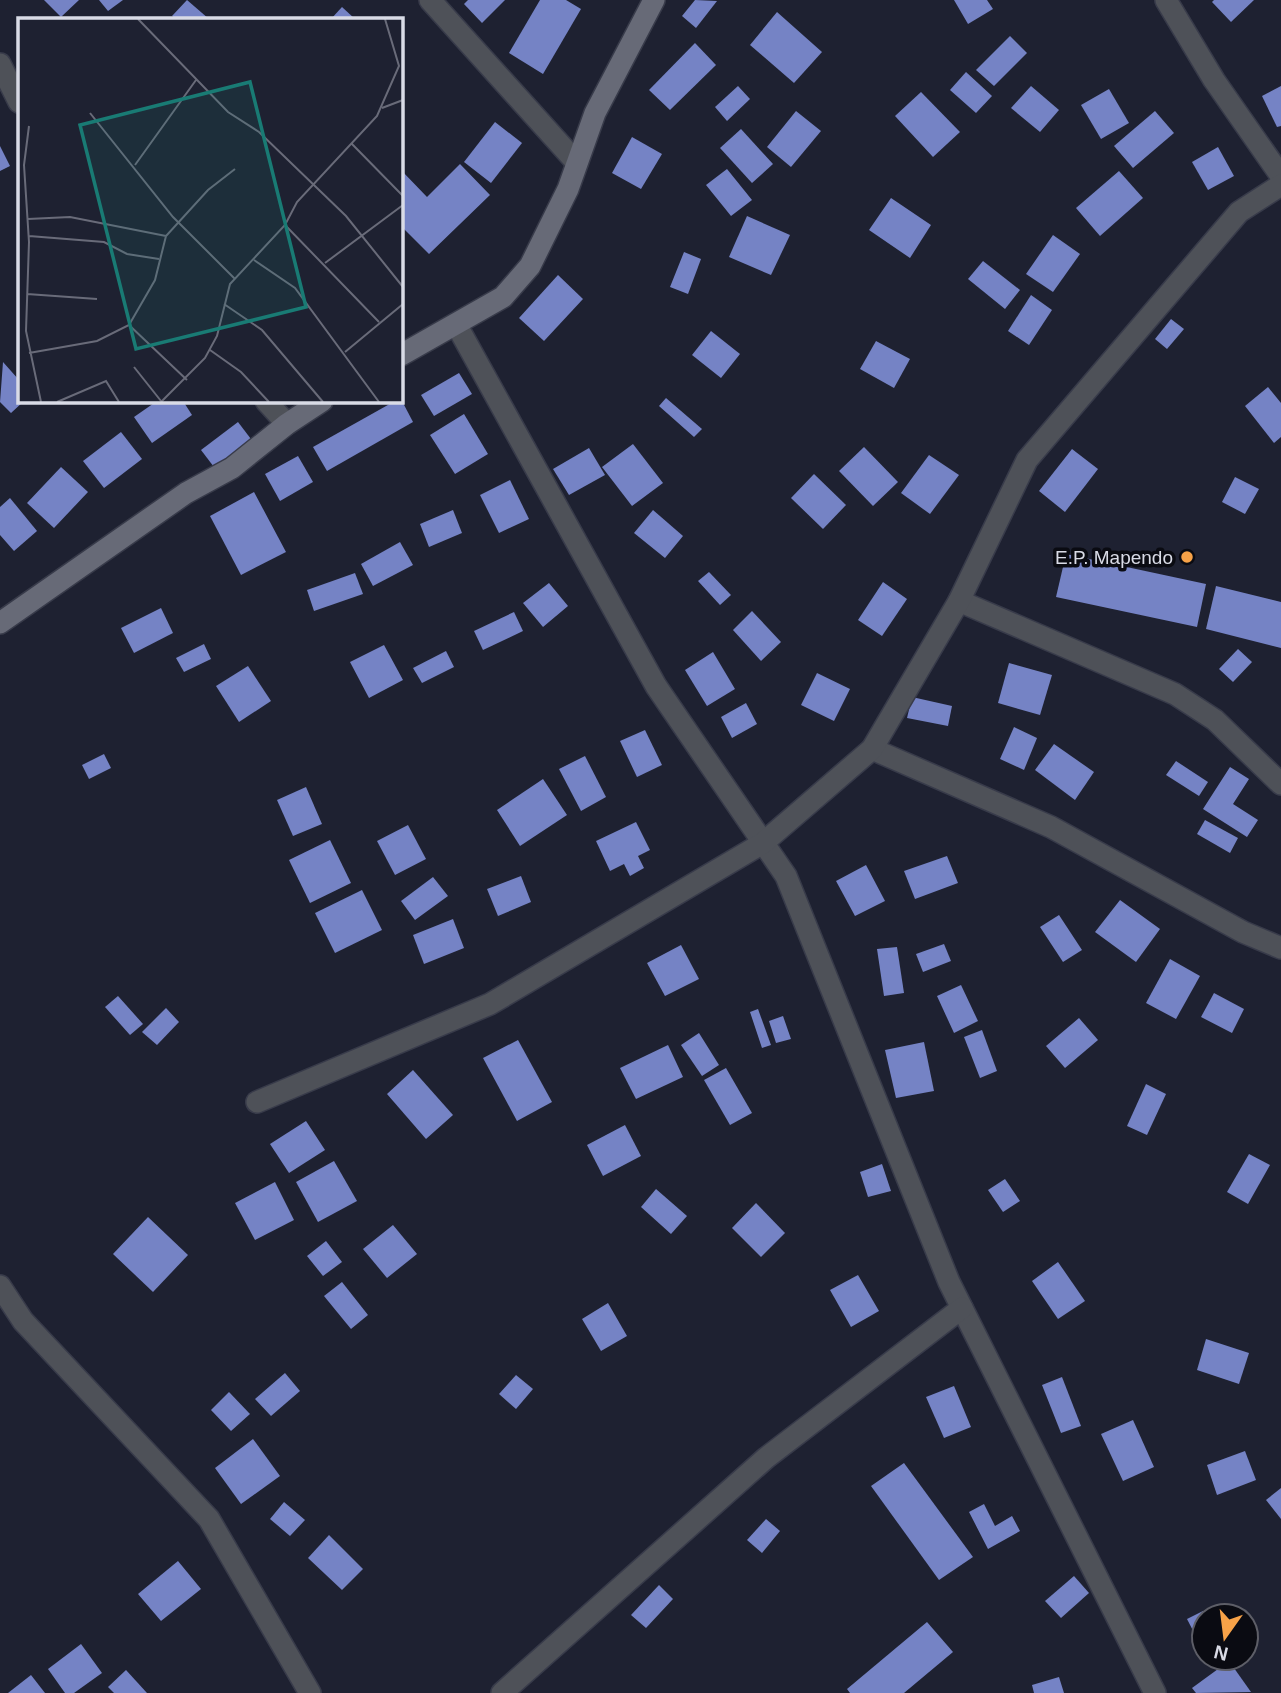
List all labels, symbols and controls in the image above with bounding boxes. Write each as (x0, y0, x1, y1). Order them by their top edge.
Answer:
inset map (18, 18, 402, 402)
place label: E.P. Mapendo (1055, 547, 1173, 568)
marker: E.P. Mapendo (1179, 549, 1195, 565)
north arrow (1190, 1602, 1260, 1672)
text: N (1212, 1641, 1230, 1665)

